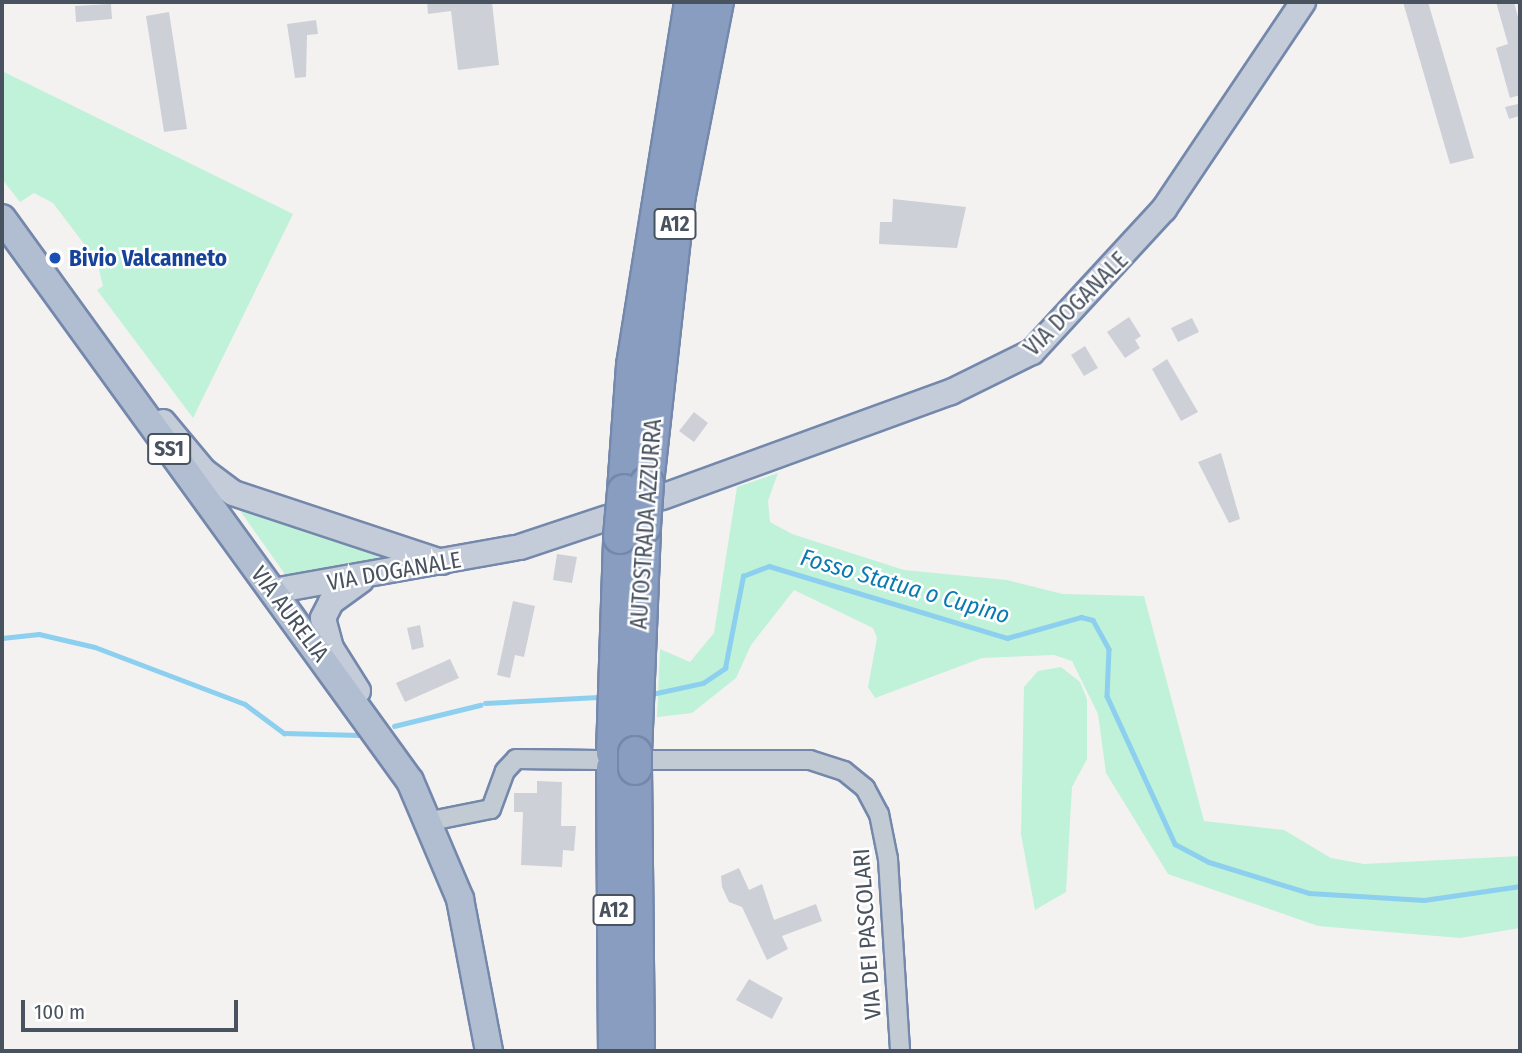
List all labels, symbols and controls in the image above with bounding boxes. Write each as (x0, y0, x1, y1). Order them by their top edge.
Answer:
road number: A12 (652, 206, 698, 242)
place label: Bivio Valcanneto (69, 244, 227, 272)
street label: VIA DOGANALE (1018, 246, 1134, 362)
marker: Bivio Valcanneto (47, 250, 63, 266)
street label: AUTOSTRADA AZZURRA (625, 418, 667, 630)
road number: SS1 (146, 432, 192, 466)
water label: Fosso Statua o Cupino (797, 543, 1013, 631)
street label: VIA DOGANALE (325, 546, 463, 596)
street label: VIA AURELIA (245, 561, 335, 667)
street label: VIA DEI PASCOLARI (847, 848, 887, 1020)
road number: A12 (591, 892, 637, 928)
scale bar (24, 986, 242, 1030)
text: 100 m (34, 999, 85, 1025)

